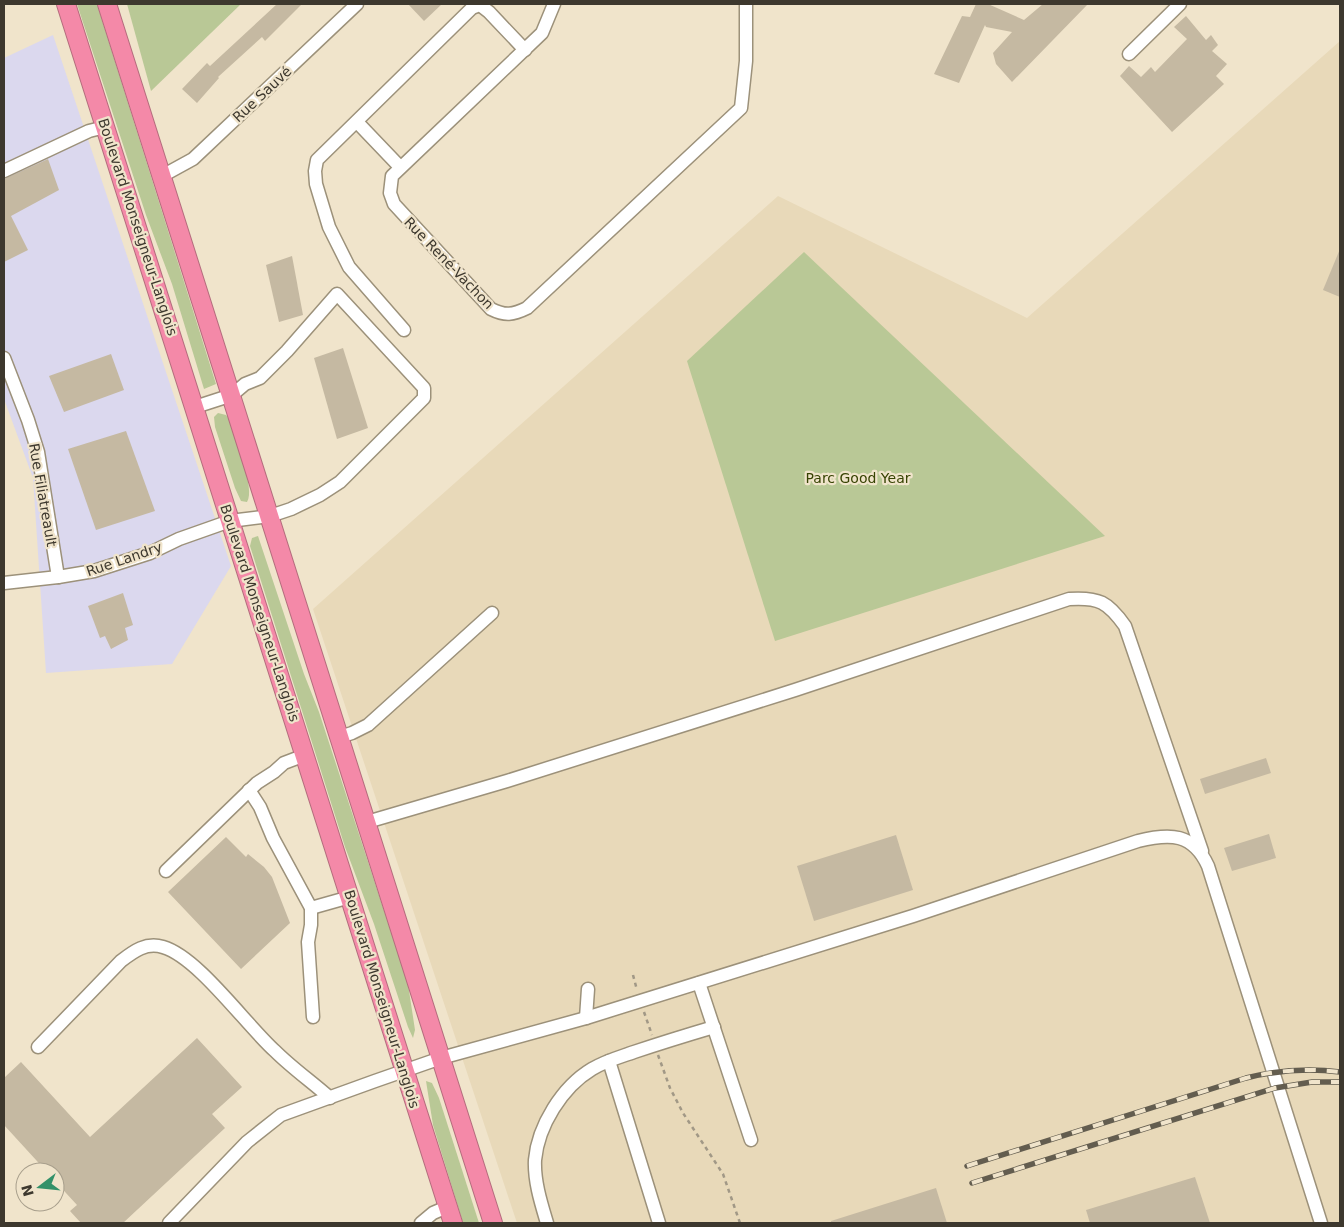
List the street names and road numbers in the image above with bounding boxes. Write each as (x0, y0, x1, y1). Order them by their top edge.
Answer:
street label: Rue Sauvé (229, 63, 295, 125)
street label: Boulevard Monseigneur-Langlois (95, 116, 181, 338)
street label: Rue René-Vachon (401, 214, 497, 312)
street label: Rue Filiatreault (26, 442, 60, 548)
street label: Boulevard Monseigneur-Langlois (217, 502, 303, 724)
street label: Rue Landry (84, 539, 164, 579)
street label: Boulevard Monseigneur-Langlois (341, 888, 423, 1110)

